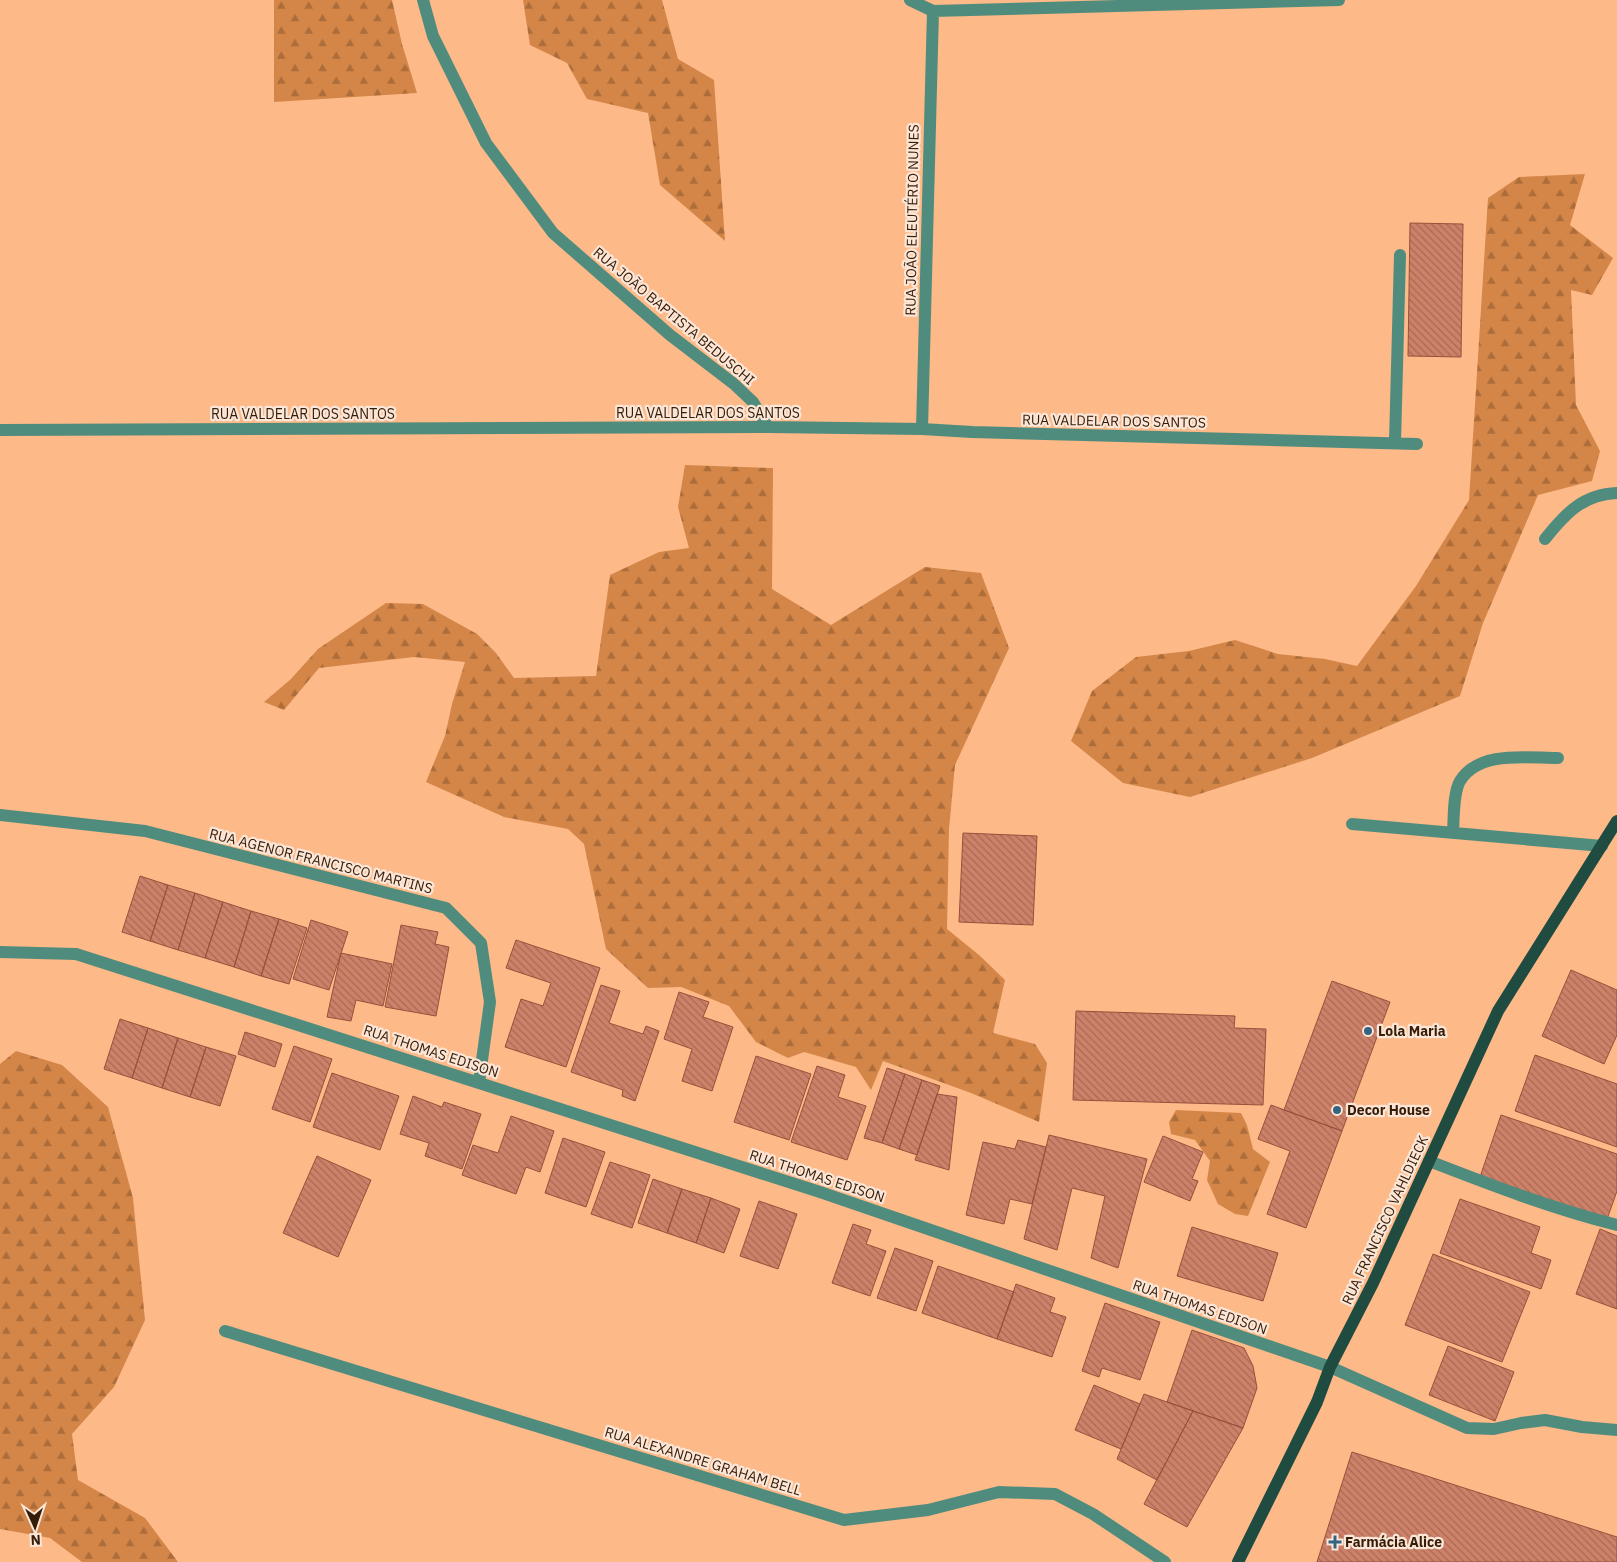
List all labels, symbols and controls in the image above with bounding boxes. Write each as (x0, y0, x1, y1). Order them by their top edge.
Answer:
street label: RUA JOÃO ELEUTÉRIO NUNES (900, 124, 923, 316)
street label: RUA JOÃO BAPTISTA BEDUSCHI (590, 243, 758, 389)
street label: RUA VALDELAR DOS SANTOS (616, 404, 800, 422)
street label: RUA VALDELAR DOS SANTOS (211, 405, 395, 423)
street label: RUA VALDELAR DOS SANTOS (1022, 410, 1206, 432)
street label: RUA AGENOR FRANCISCO MARTINS (208, 825, 434, 897)
street label: RUA THOMAS EDISON (361, 1021, 501, 1081)
place label: Lola Maria (1378, 1022, 1446, 1040)
marker: Lola Maria (1362, 1025, 1374, 1037)
place label: Decor House (1347, 1101, 1430, 1119)
marker: Decor House (1331, 1104, 1343, 1116)
street label: RUA FRANCISCO VAHLDIECK (1338, 1132, 1432, 1308)
street label: RUA THOMAS EDISON (747, 1146, 887, 1206)
street label: RUA THOMAS EDISON (1130, 1276, 1270, 1338)
street label: RUA ALEXANDRE GRAHAM BELL (603, 1423, 803, 1499)
north arrow (10, 1502, 60, 1552)
text: N (30, 1531, 41, 1549)
place label: Farmácia Alice (1345, 1533, 1442, 1551)
marker: Farmácia Alice (1329, 1536, 1341, 1548)

